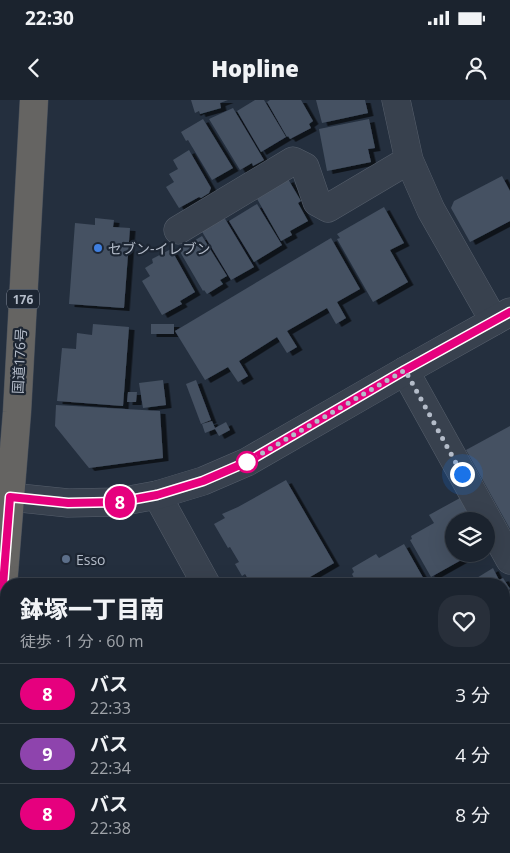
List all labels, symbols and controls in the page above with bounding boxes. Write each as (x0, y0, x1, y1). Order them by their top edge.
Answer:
text: 22:30 (25, 5, 74, 31)
text: Hopline (211, 53, 299, 83)
icon: back (20, 54, 48, 82)
icon: person (462, 54, 490, 82)
place label: セブン-イレブン (108, 239, 211, 258)
marker: セブン-イレブン (92, 242, 104, 254)
road number: 176 (7, 290, 39, 308)
street label: 国道176号 (8, 328, 30, 394)
unlabelled marker (236, 451, 258, 473)
your location (450, 462, 475, 487)
line badge: 8 (104, 486, 136, 518)
text: 8 (115, 490, 125, 514)
map controls (445, 512, 495, 562)
button: layers (445, 512, 495, 562)
place label: Esso (76, 550, 106, 569)
marker: Esso (60, 553, 72, 565)
text: 鉢塚一丁目南 (20, 592, 164, 625)
button: heart (438, 595, 490, 647)
text: 徒歩 · 1 分 · 60 m (20, 630, 144, 652)
text: バス (90, 671, 128, 697)
text: 8 (42, 682, 53, 706)
text: 3 分 (455, 682, 490, 708)
text: 22:33 (90, 697, 131, 719)
text: バス (90, 731, 128, 757)
text: 9 (42, 742, 53, 766)
text: 4 分 (455, 742, 490, 768)
text: 22:34 (90, 757, 131, 779)
text: バス (90, 791, 128, 817)
text: 8 (42, 802, 53, 826)
text: 8 分 (455, 802, 490, 828)
text: 22:38 (90, 817, 131, 839)

